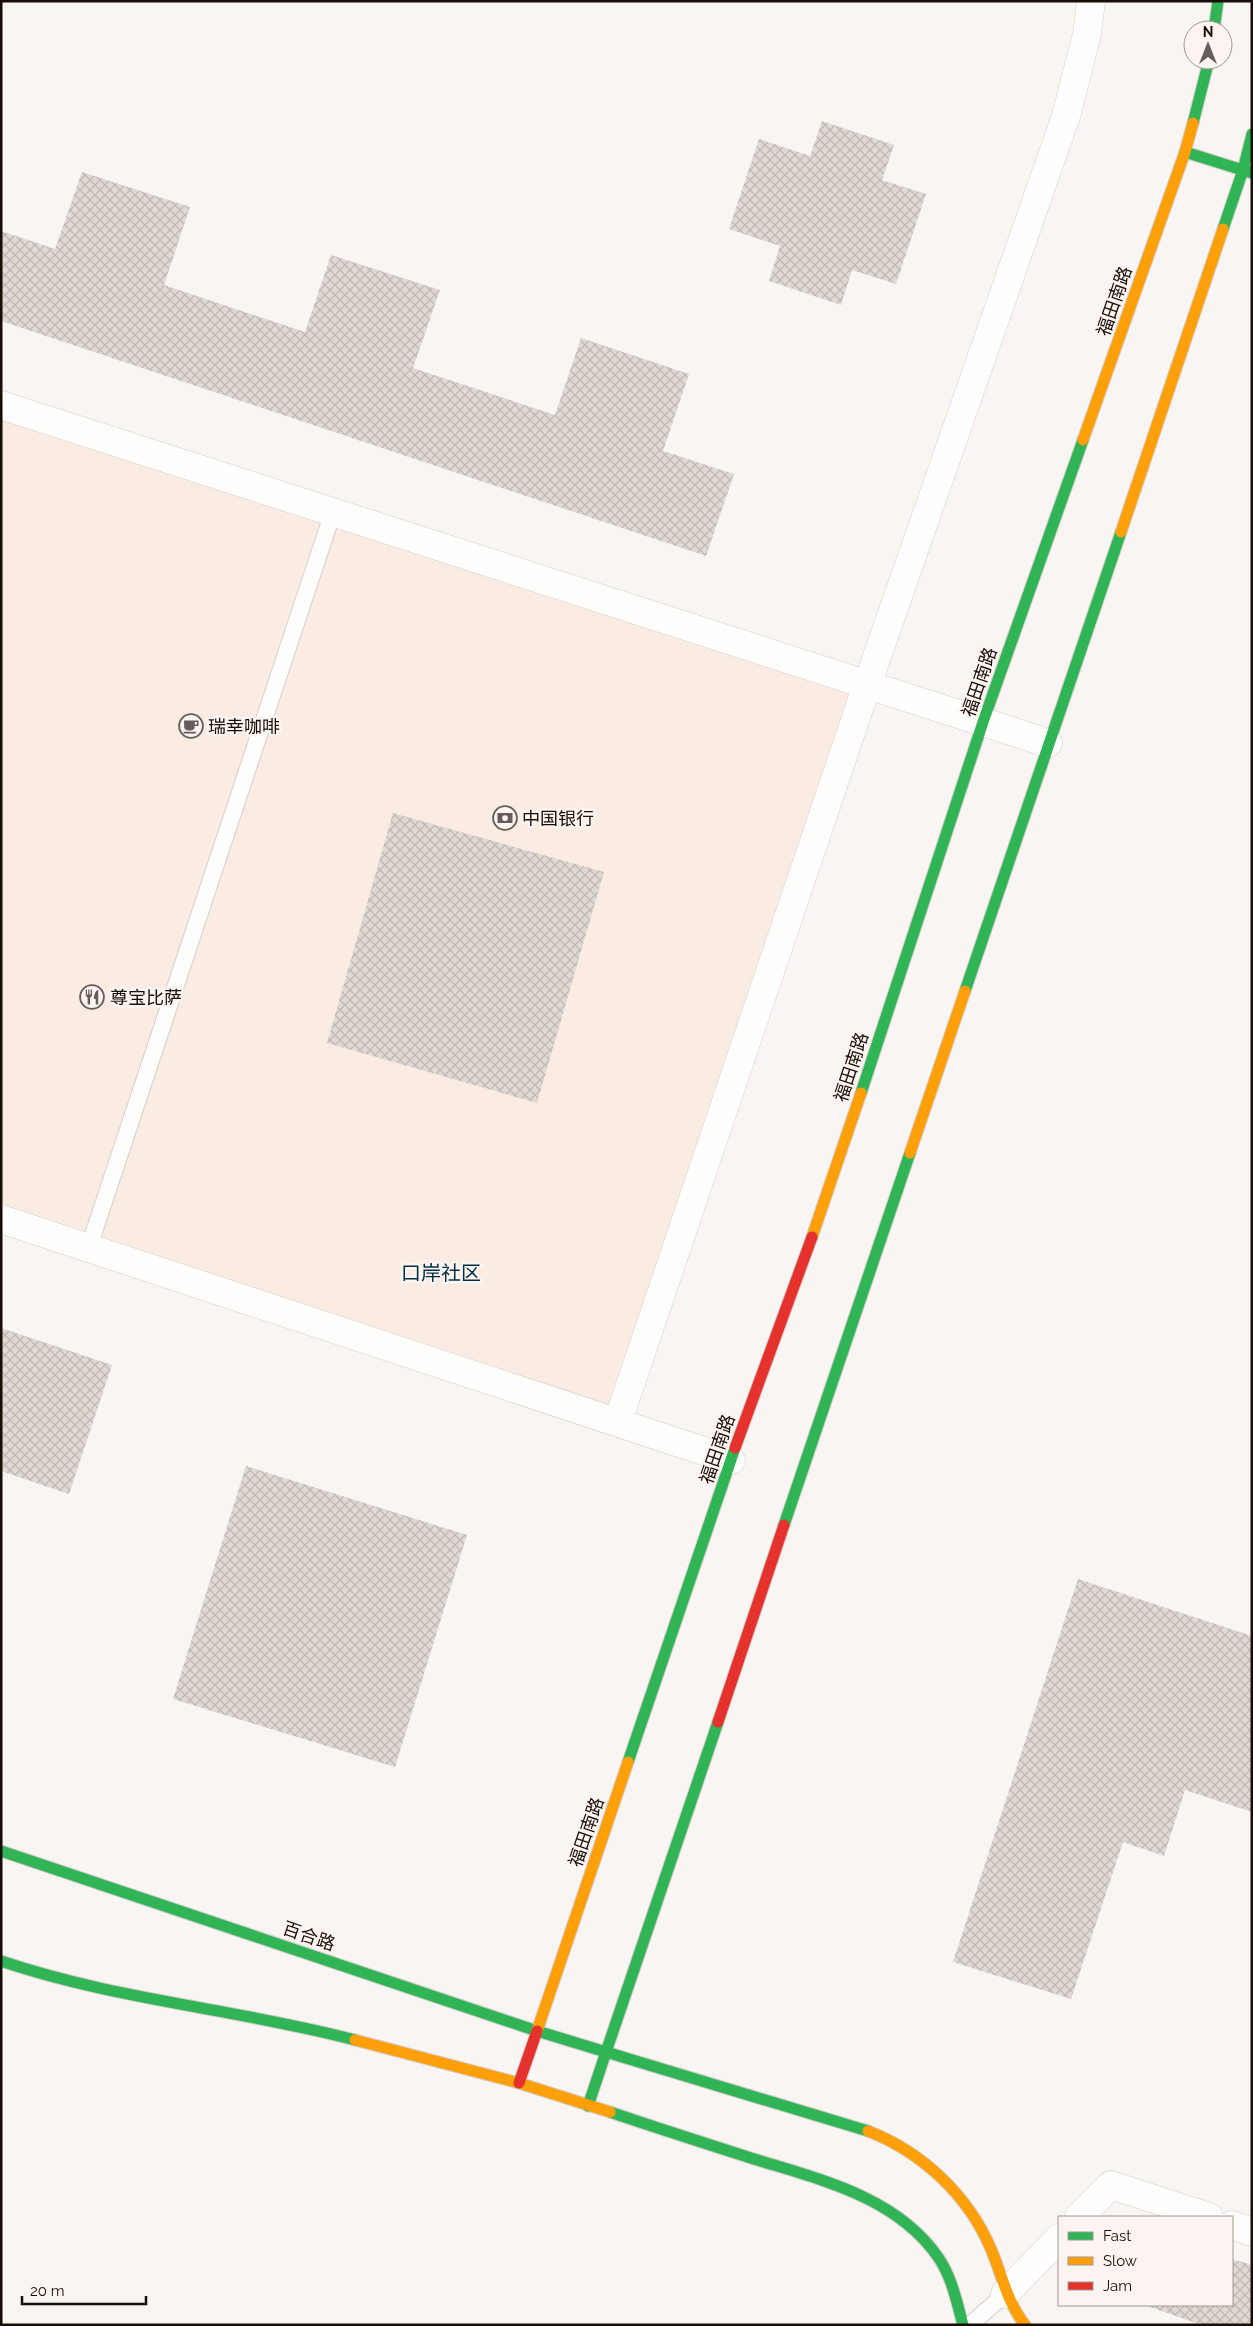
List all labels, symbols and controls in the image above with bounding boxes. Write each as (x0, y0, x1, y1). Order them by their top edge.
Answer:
north arrow (1183, 20, 1233, 70)
text: N (1203, 24, 1213, 40)
street label: 福田南路 (1092, 264, 1136, 338)
street label: 福田南路 (957, 645, 1001, 719)
cafe icon: 瑞幸咖啡 (178, 713, 204, 739)
place label: 瑞幸咖啡 (208, 716, 280, 737)
bank icon: 中国银行 (492, 805, 518, 831)
place label: 中国银行 (522, 808, 594, 829)
restaurant icon: 尊宝比萨 (79, 984, 105, 1010)
place label: 尊宝比萨 (110, 987, 182, 1008)
street label: 福田南路 (830, 1030, 872, 1104)
district label: 口岸社区 (401, 1261, 481, 1285)
street label: 福田南路 (695, 1412, 739, 1486)
street label: 福田南路 (564, 1795, 608, 1869)
street label: 百合路 (280, 1917, 338, 1955)
legend (1058, 2216, 1233, 2306)
text: Fast (1103, 2227, 1131, 2245)
text: Slow (1103, 2252, 1137, 2270)
scale bar (22, 2274, 146, 2306)
text: Jam (1103, 2277, 1132, 2295)
text: 20 m (30, 2282, 65, 2300)

